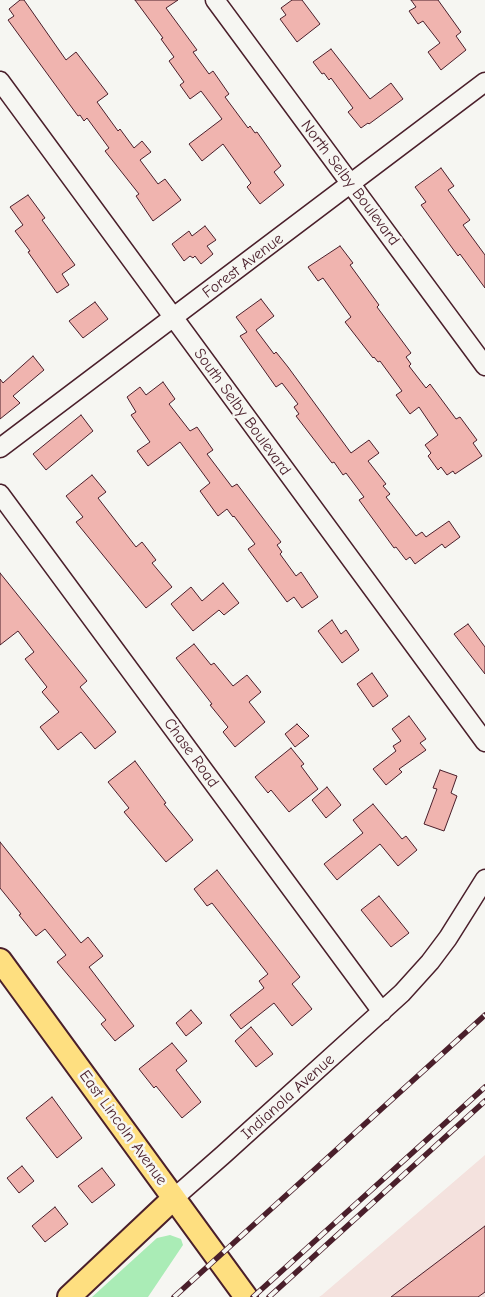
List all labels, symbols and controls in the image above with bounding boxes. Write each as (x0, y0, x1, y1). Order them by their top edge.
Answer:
street label: North Selby Boulevard (297, 116, 403, 250)
street label: Forest Avenue (199, 229, 287, 303)
street label: South Selby Boulevard (189, 345, 295, 479)
street label: Chase Road (159, 715, 223, 791)
street label: Indianola Avenue (237, 1050, 339, 1144)
street label: East Lincoln Avenue (75, 1067, 171, 1189)

